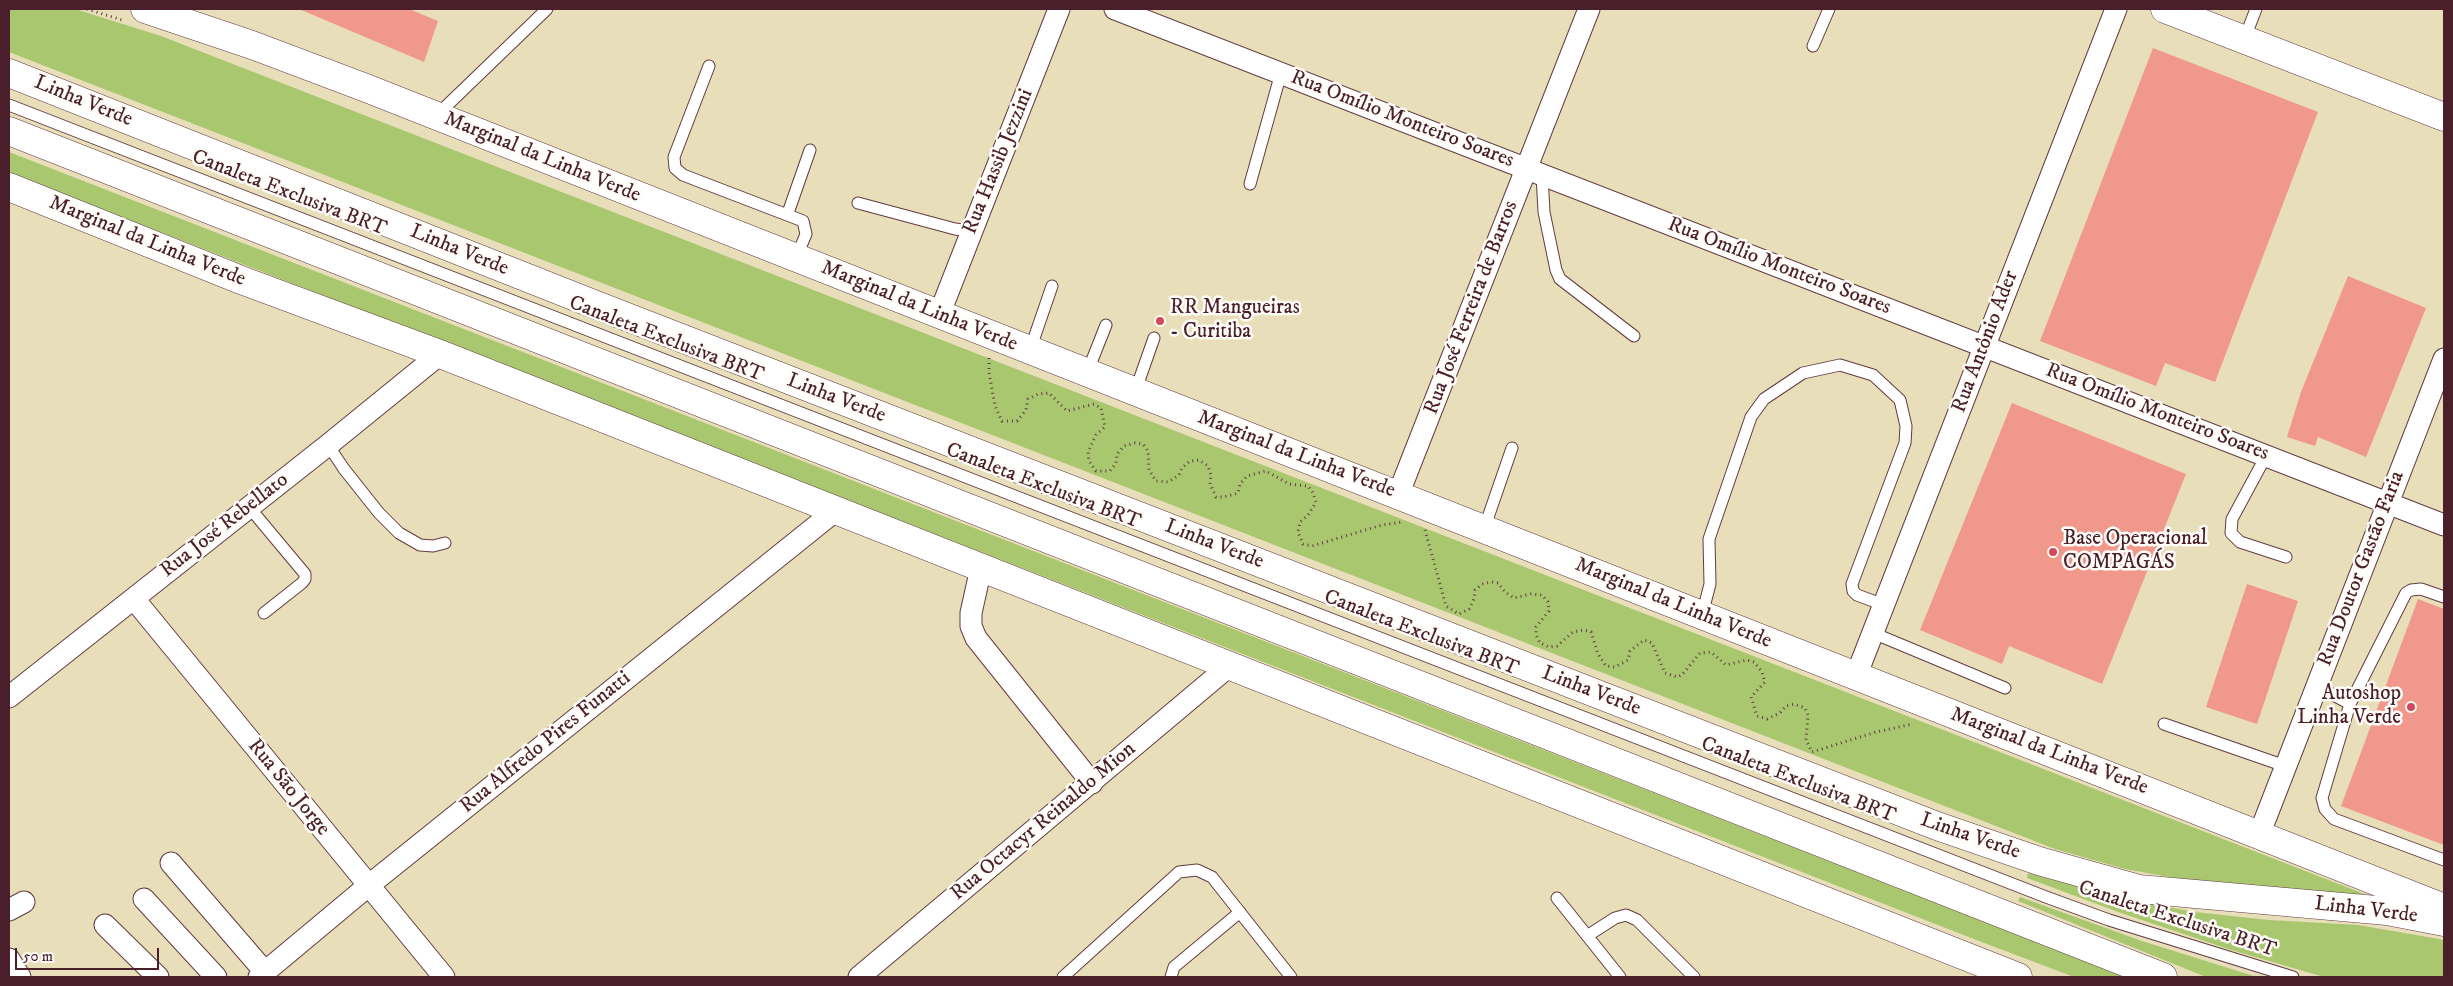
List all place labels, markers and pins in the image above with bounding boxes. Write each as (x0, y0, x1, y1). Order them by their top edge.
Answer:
place label: RR Mangueiras - Curitiba (1170, 296, 1300, 346)
marker: RR Mangueiras - Curitiba (1154, 315, 1166, 327)
place label: Base Operacional COMPAGÁS (2063, 527, 2207, 577)
marker: Base Operacional COMPAGÁS (2047, 546, 2059, 558)
place label: Autoshop Linha Verde (2297, 682, 2401, 732)
marker: Autoshop Linha Verde (2405, 701, 2417, 713)

